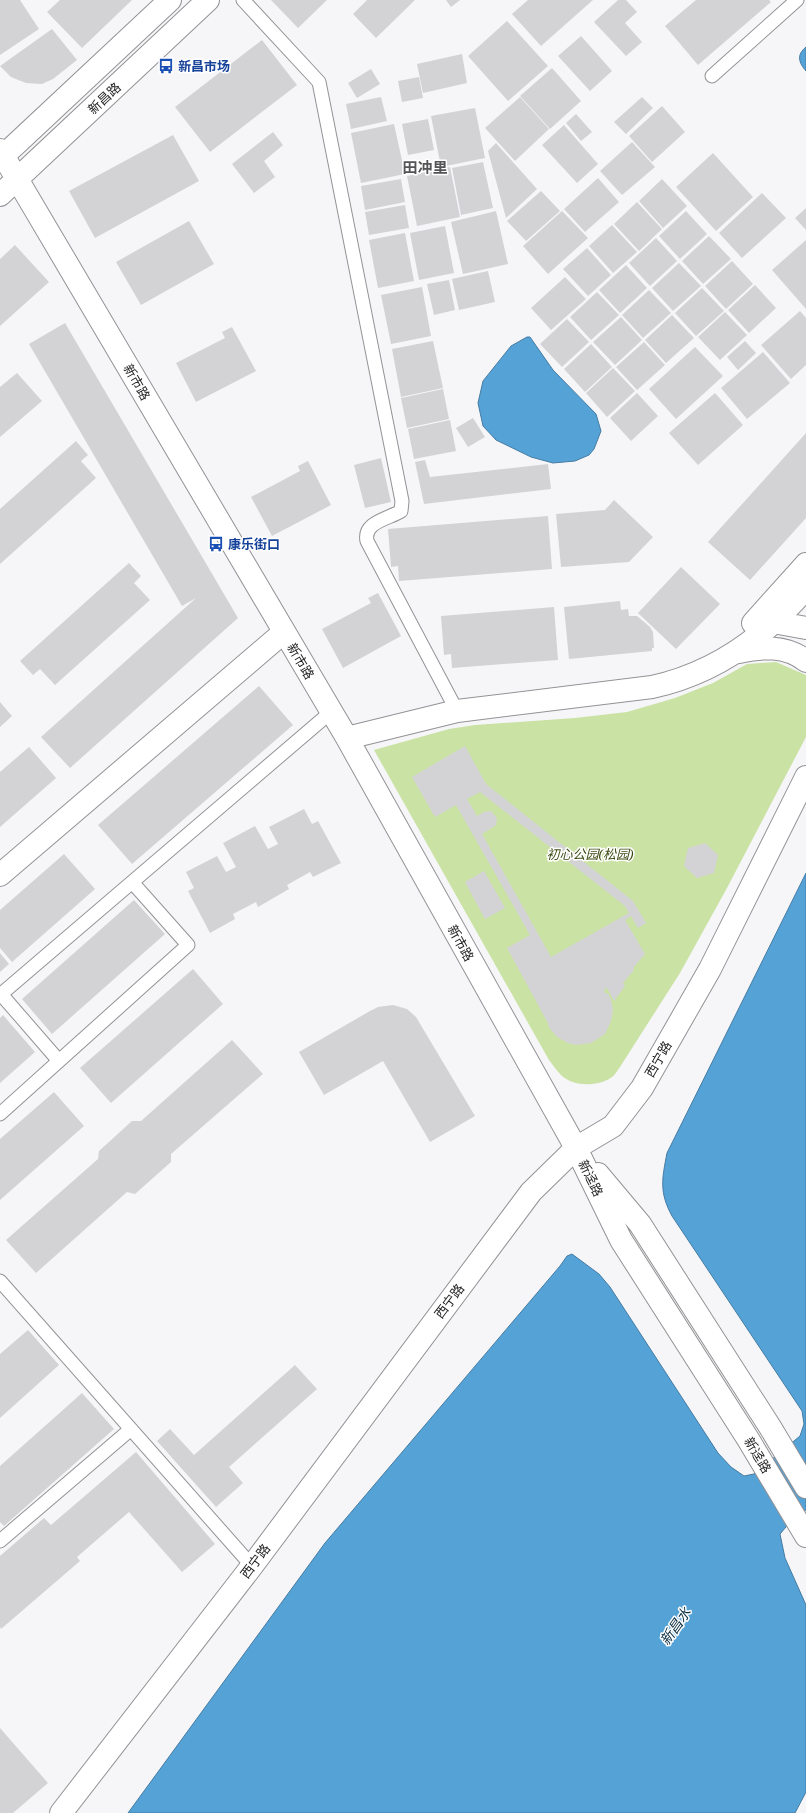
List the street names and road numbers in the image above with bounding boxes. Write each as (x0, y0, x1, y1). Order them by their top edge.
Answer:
street label: 新昌路 (84, 78, 124, 118)
street label: 新市路 (119, 361, 155, 403)
street label: 新市路 (283, 640, 319, 682)
street label: 新市路 (444, 922, 478, 964)
street label: 西宁路 (640, 1038, 676, 1080)
street label: 新迳路 (574, 1157, 608, 1199)
street label: 西宁路 (430, 1280, 468, 1322)
street label: 新迳路 (740, 1434, 776, 1476)
street label: 西宁路 (236, 1540, 274, 1582)

